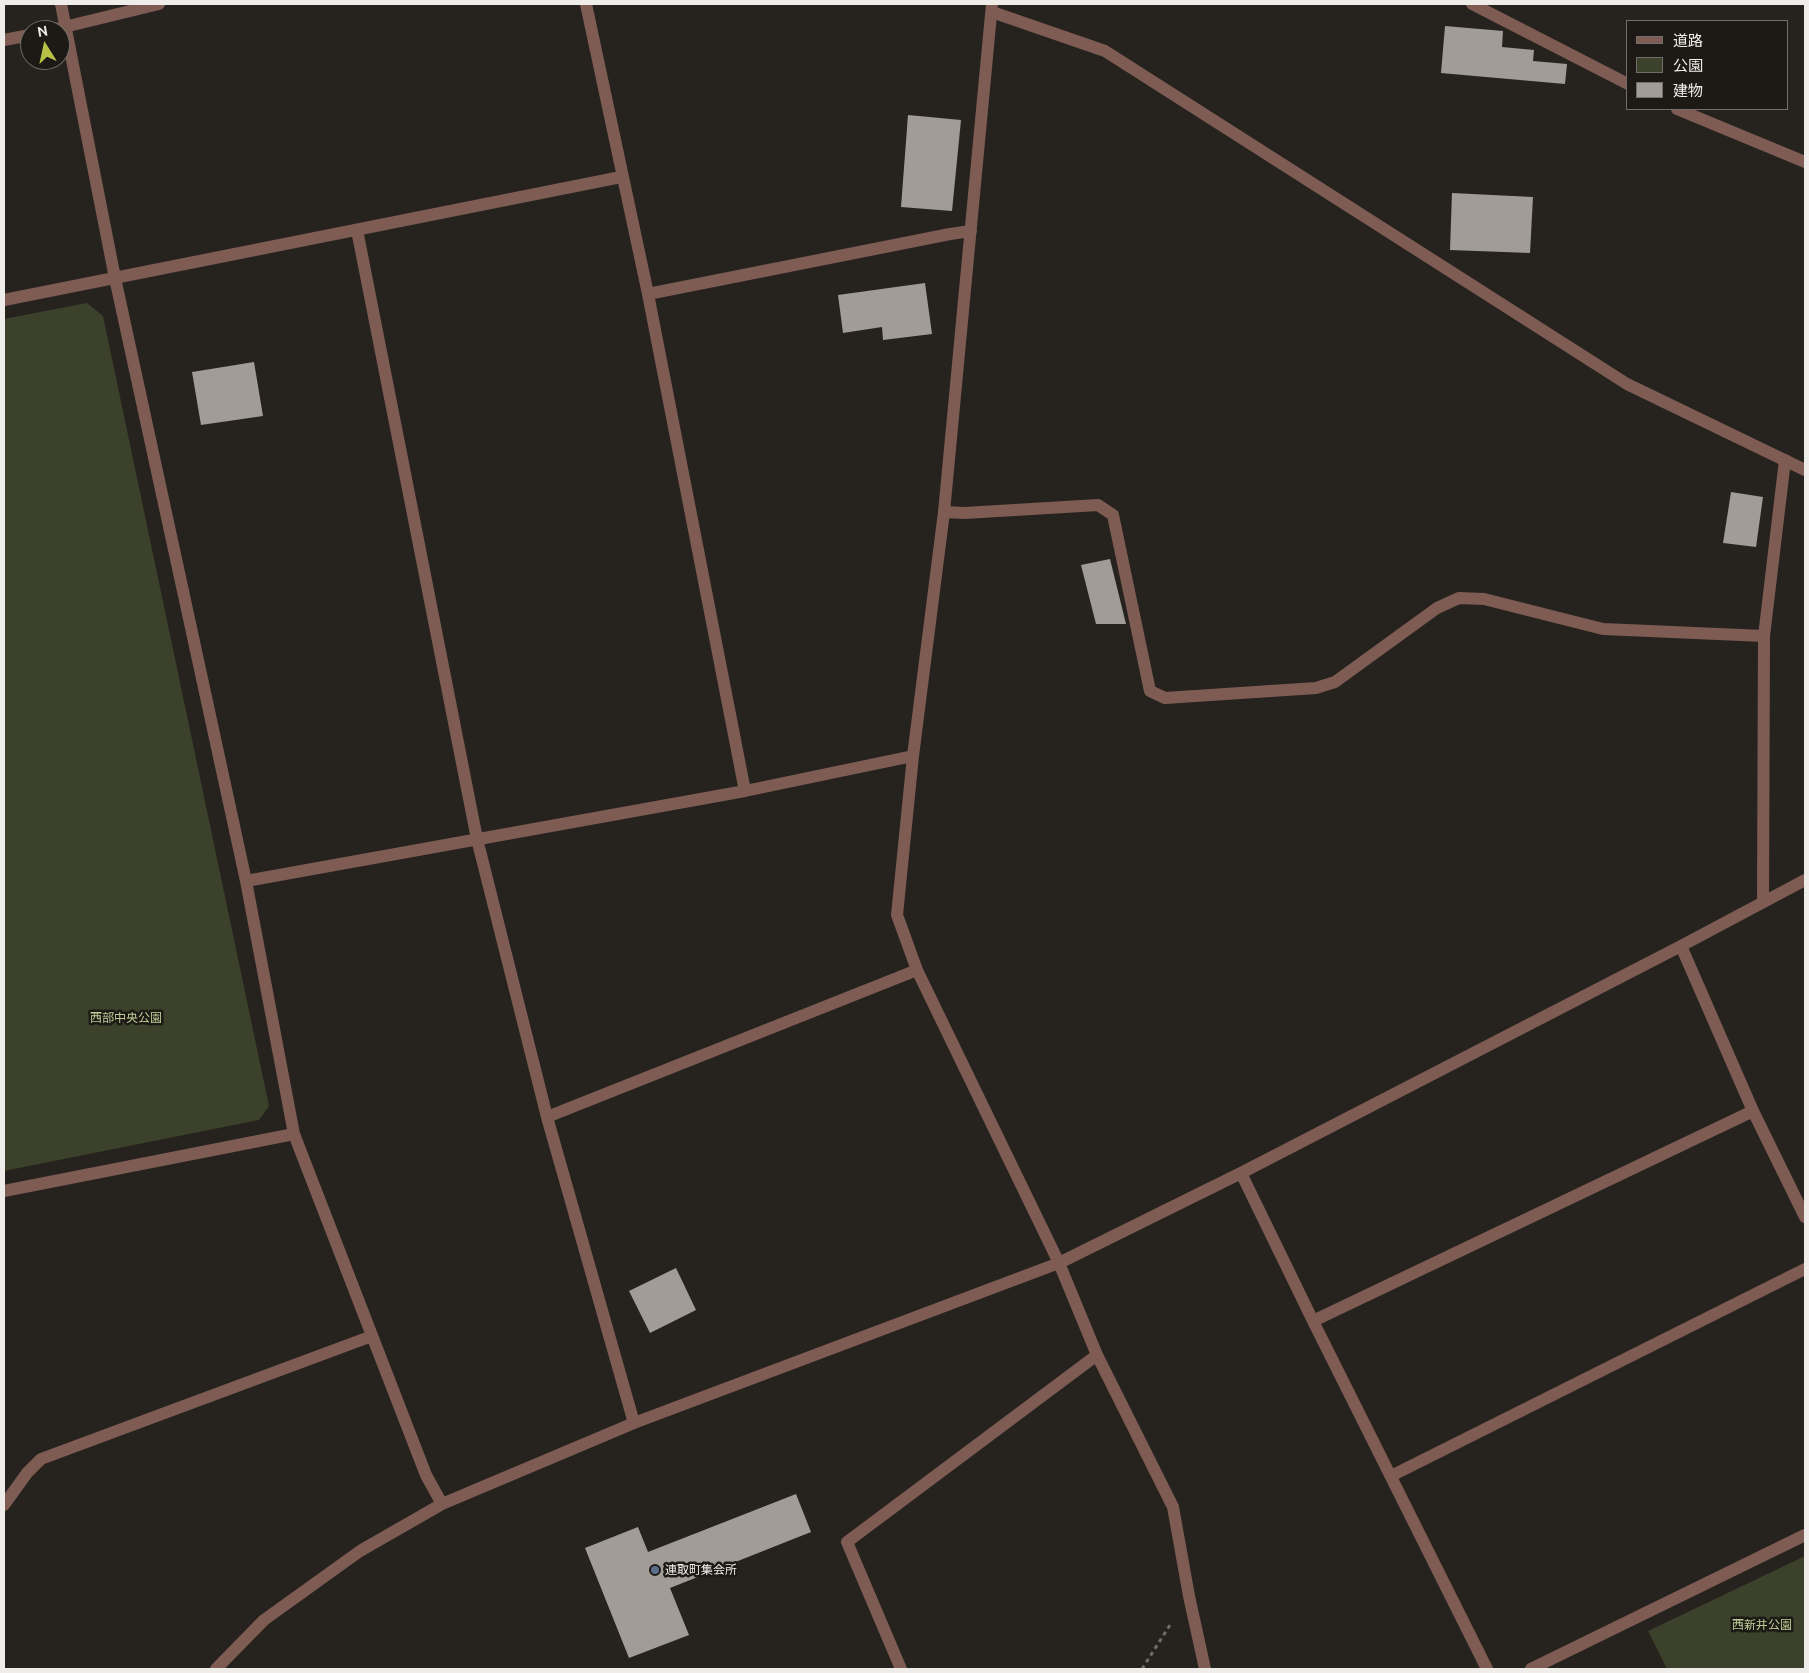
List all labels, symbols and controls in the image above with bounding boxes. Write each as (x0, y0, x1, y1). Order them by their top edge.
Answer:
north arrow (20, 20, 70, 70)
legend (1626, 20, 1789, 110)
text: N (36, 22, 49, 40)
text: 道路 (1673, 32, 1703, 49)
text: 公園 (1673, 57, 1703, 74)
text: 建物 (1673, 82, 1703, 99)
park label: 西部中央公園 (90, 1011, 162, 1025)
place label: 連取町集会所 (665, 1563, 737, 1577)
marker: 連取町集会所 (649, 1564, 661, 1576)
park label: 西新井公園 (1732, 1618, 1792, 1632)

